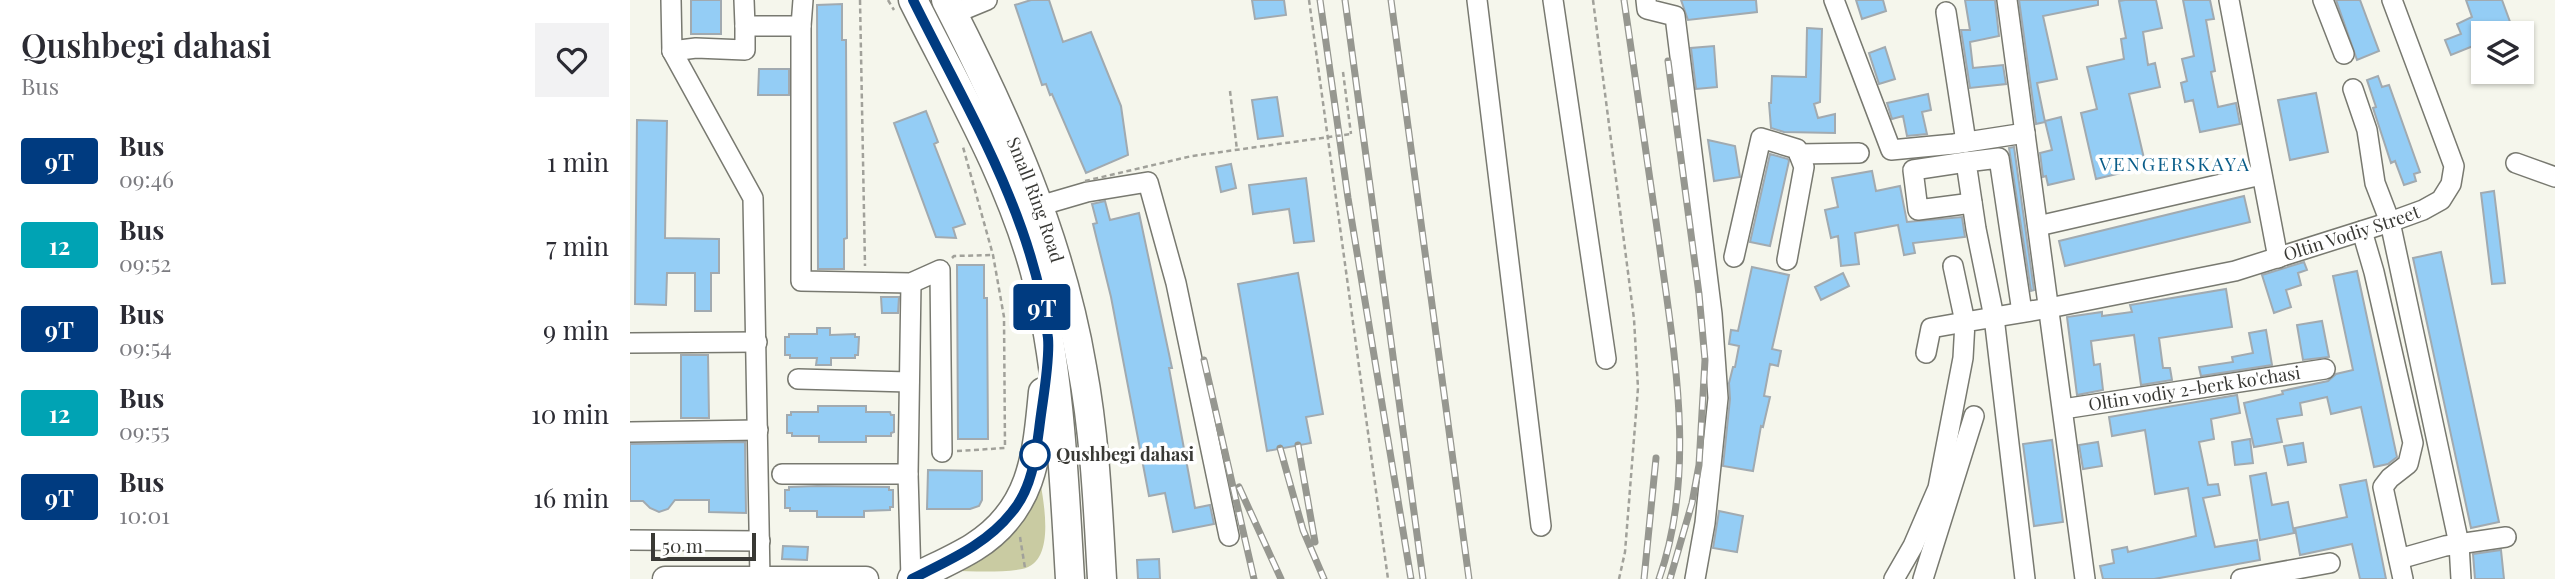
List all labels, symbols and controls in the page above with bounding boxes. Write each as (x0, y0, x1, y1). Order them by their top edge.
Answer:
map controls (2471, 21, 2534, 84)
button: layers (2471, 21, 2534, 84)
text: Qushbegi dahasi (21, 22, 271, 66)
button: heart (535, 23, 609, 97)
text: Bus (21, 70, 59, 101)
text: Bus (119, 128, 164, 163)
street label: Small Ring Road (1002, 133, 1070, 266)
text: 1 min (547, 144, 609, 179)
text: 9Т (45, 145, 74, 177)
district label: VENGERSKAYA (2098, 150, 2251, 176)
text: 09:46 (119, 163, 174, 194)
street label: Oltin Vodiy Street (2280, 199, 2423, 266)
text: Bus (119, 212, 164, 247)
text: 7 min (546, 228, 609, 263)
text: 12 (49, 229, 70, 261)
text: 09:52 (119, 247, 171, 278)
line badge: 9Т (1010, 284, 1074, 330)
text: 9Т (1027, 291, 1057, 323)
text: Bus (119, 296, 164, 331)
text: 9 min (543, 312, 609, 347)
text: 9Т (45, 313, 74, 345)
text: 09:54 (119, 331, 172, 362)
street label: Oltin vodiy 2-berk ko'chasi (2087, 360, 2302, 416)
text: Bus (119, 380, 164, 415)
text: 10 min (531, 396, 609, 431)
text: 12 (49, 397, 70, 429)
text: 09:55 (119, 415, 170, 446)
marker: Qushbegi dahasi (1020, 440, 1050, 470)
place label: Qushbegi dahasi (1056, 442, 1195, 466)
text: Bus (119, 464, 164, 499)
text: 16 min (533, 480, 609, 515)
text: 9Т (45, 481, 74, 513)
text: 10:01 (119, 499, 170, 530)
scale bar (651, 530, 756, 562)
text: 50 m (662, 532, 703, 558)

